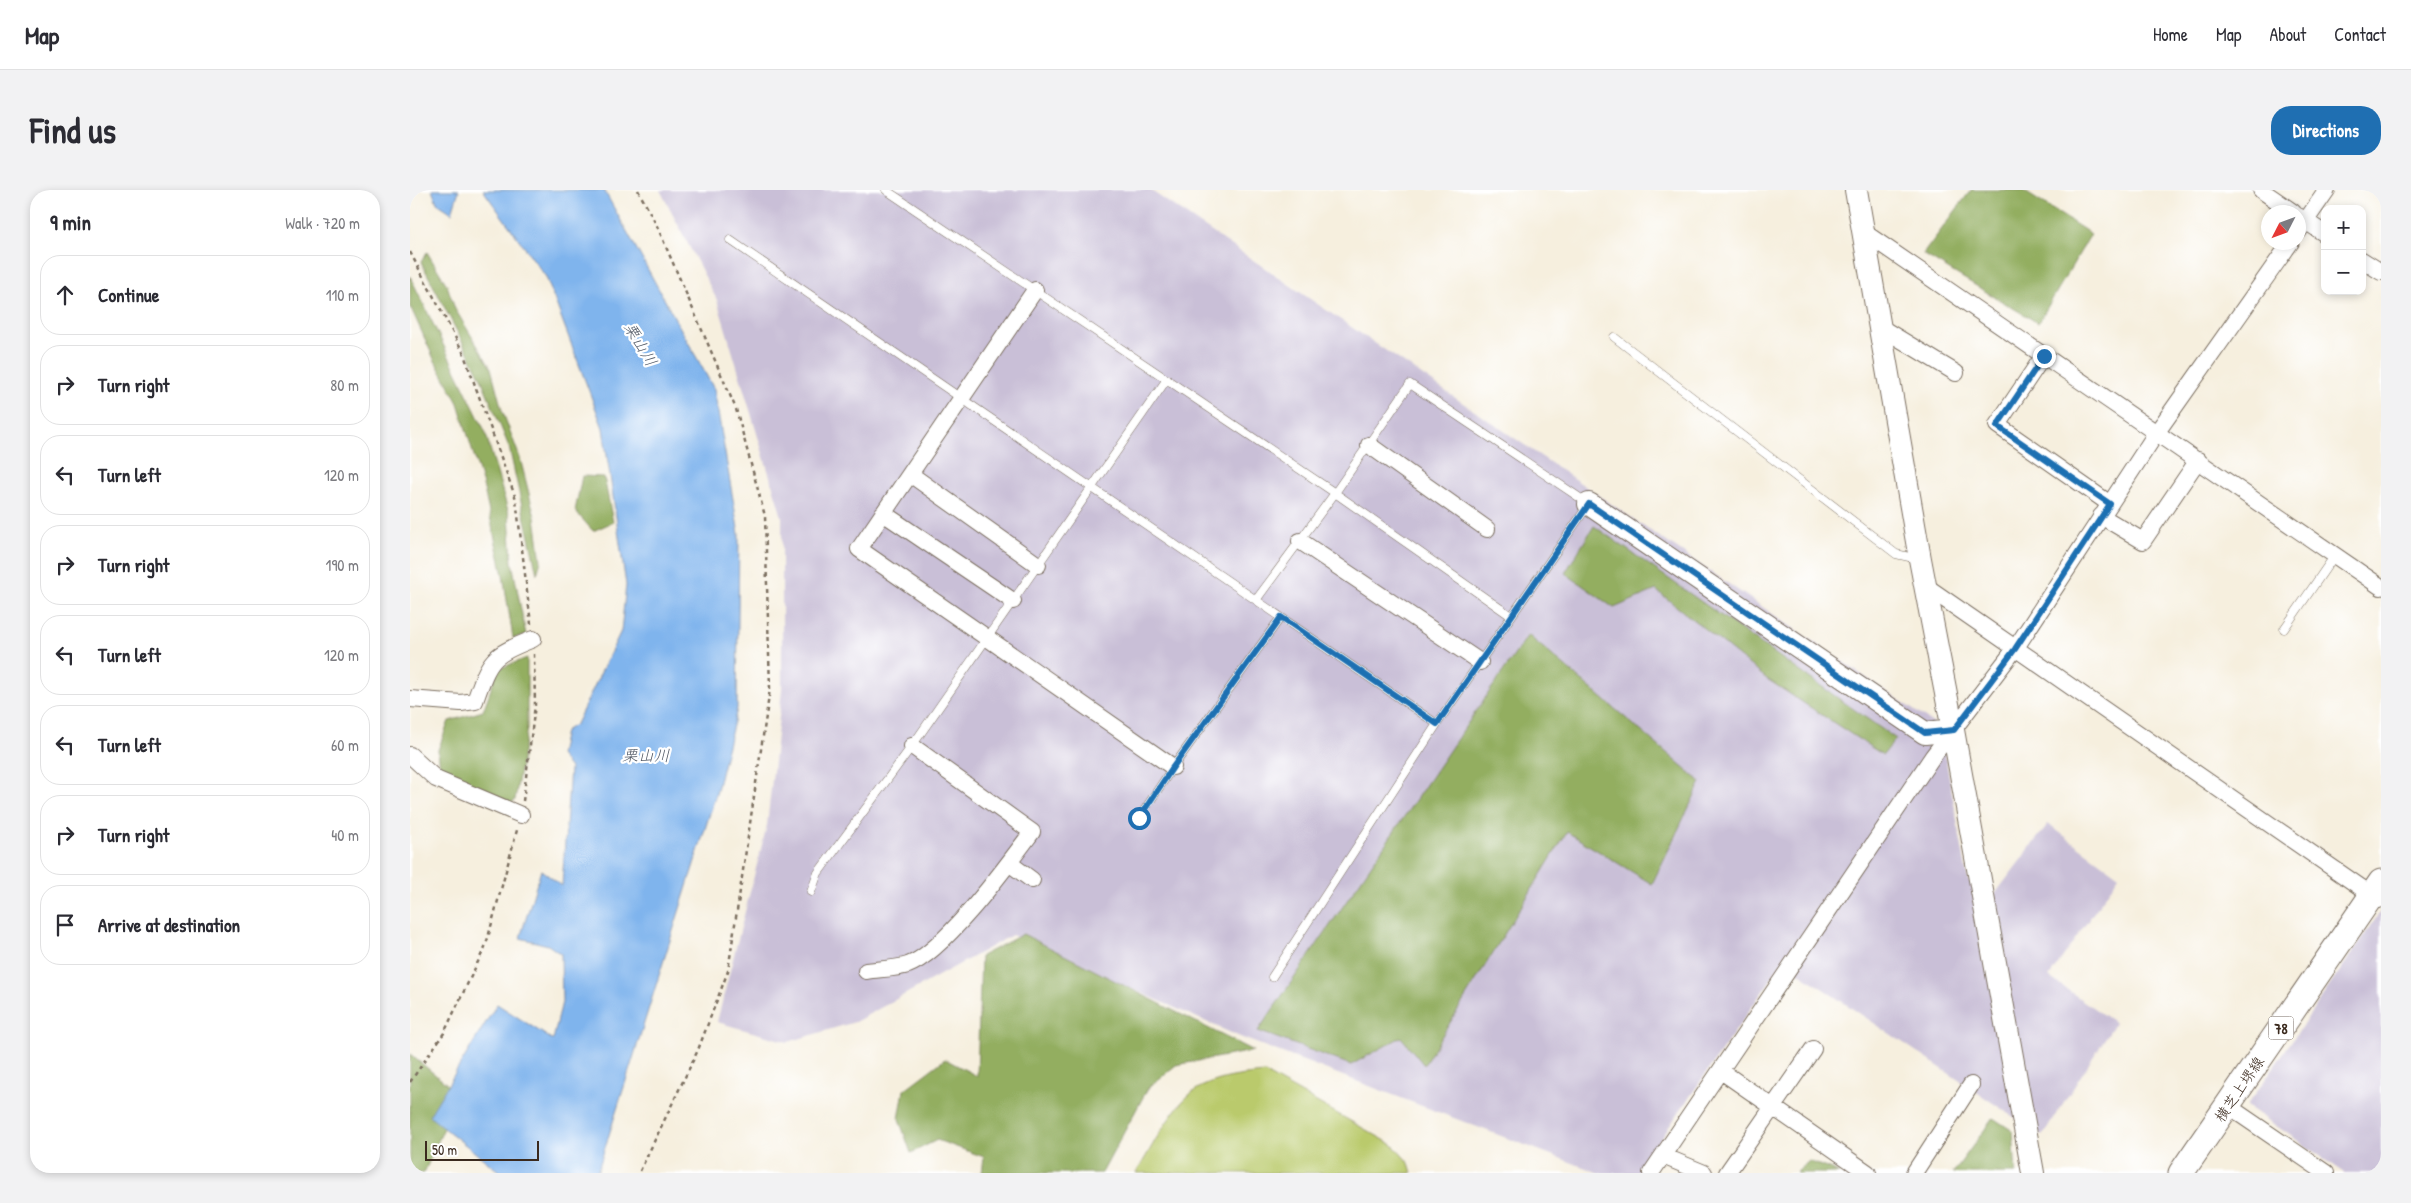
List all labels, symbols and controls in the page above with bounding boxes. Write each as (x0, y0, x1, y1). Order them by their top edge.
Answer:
text: Map (25, 19, 59, 51)
text: Home (2153, 22, 2188, 47)
text: Map (2216, 22, 2241, 47)
text: About (2269, 22, 2306, 47)
text: Contact (2334, 22, 2386, 47)
button: Directions (2271, 106, 2381, 155)
text: Find us (30, 107, 116, 154)
north arrow (2261, 205, 2306, 250)
map controls (2321, 205, 2366, 295)
button: + (2321, 205, 2366, 250)
text: 9 min (50, 208, 91, 237)
text: Walk · 720 m (285, 212, 360, 234)
button: − (2321, 250, 2366, 295)
icon: ahead (51, 281, 79, 309)
text: Continue (98, 282, 159, 308)
text: 110 m (326, 284, 359, 306)
water label: 栗山川 (619, 318, 663, 370)
route end (2033, 345, 2056, 368)
icon: right (51, 371, 79, 399)
text: Turn right (98, 372, 169, 398)
text: 80 m (330, 374, 359, 396)
icon: left (51, 461, 79, 489)
text: Turn left (98, 462, 161, 488)
text: 120 m (324, 464, 359, 486)
icon: right (51, 551, 79, 579)
text: Turn right (98, 552, 169, 578)
text: 190 m (326, 554, 359, 576)
icon: left (51, 641, 79, 669)
text: Turn left (98, 642, 161, 668)
text: 120 m (324, 644, 359, 666)
icon: left (51, 731, 79, 759)
text: Turn left (98, 732, 161, 758)
text: 60 m (331, 734, 359, 756)
water label: 栗山川 (622, 744, 670, 766)
route start (1128, 807, 1151, 830)
icon: right (51, 821, 79, 849)
text: Turn right (98, 822, 169, 848)
text: 40 m (331, 824, 359, 846)
icon: arrive (51, 911, 79, 939)
text: Arrive at destination (98, 912, 240, 938)
road number: 78 (2268, 1016, 2294, 1040)
street label: 横芝上堺線 (2209, 1052, 2269, 1126)
scale bar (425, 1138, 539, 1161)
text: 50 m (432, 1140, 457, 1159)

